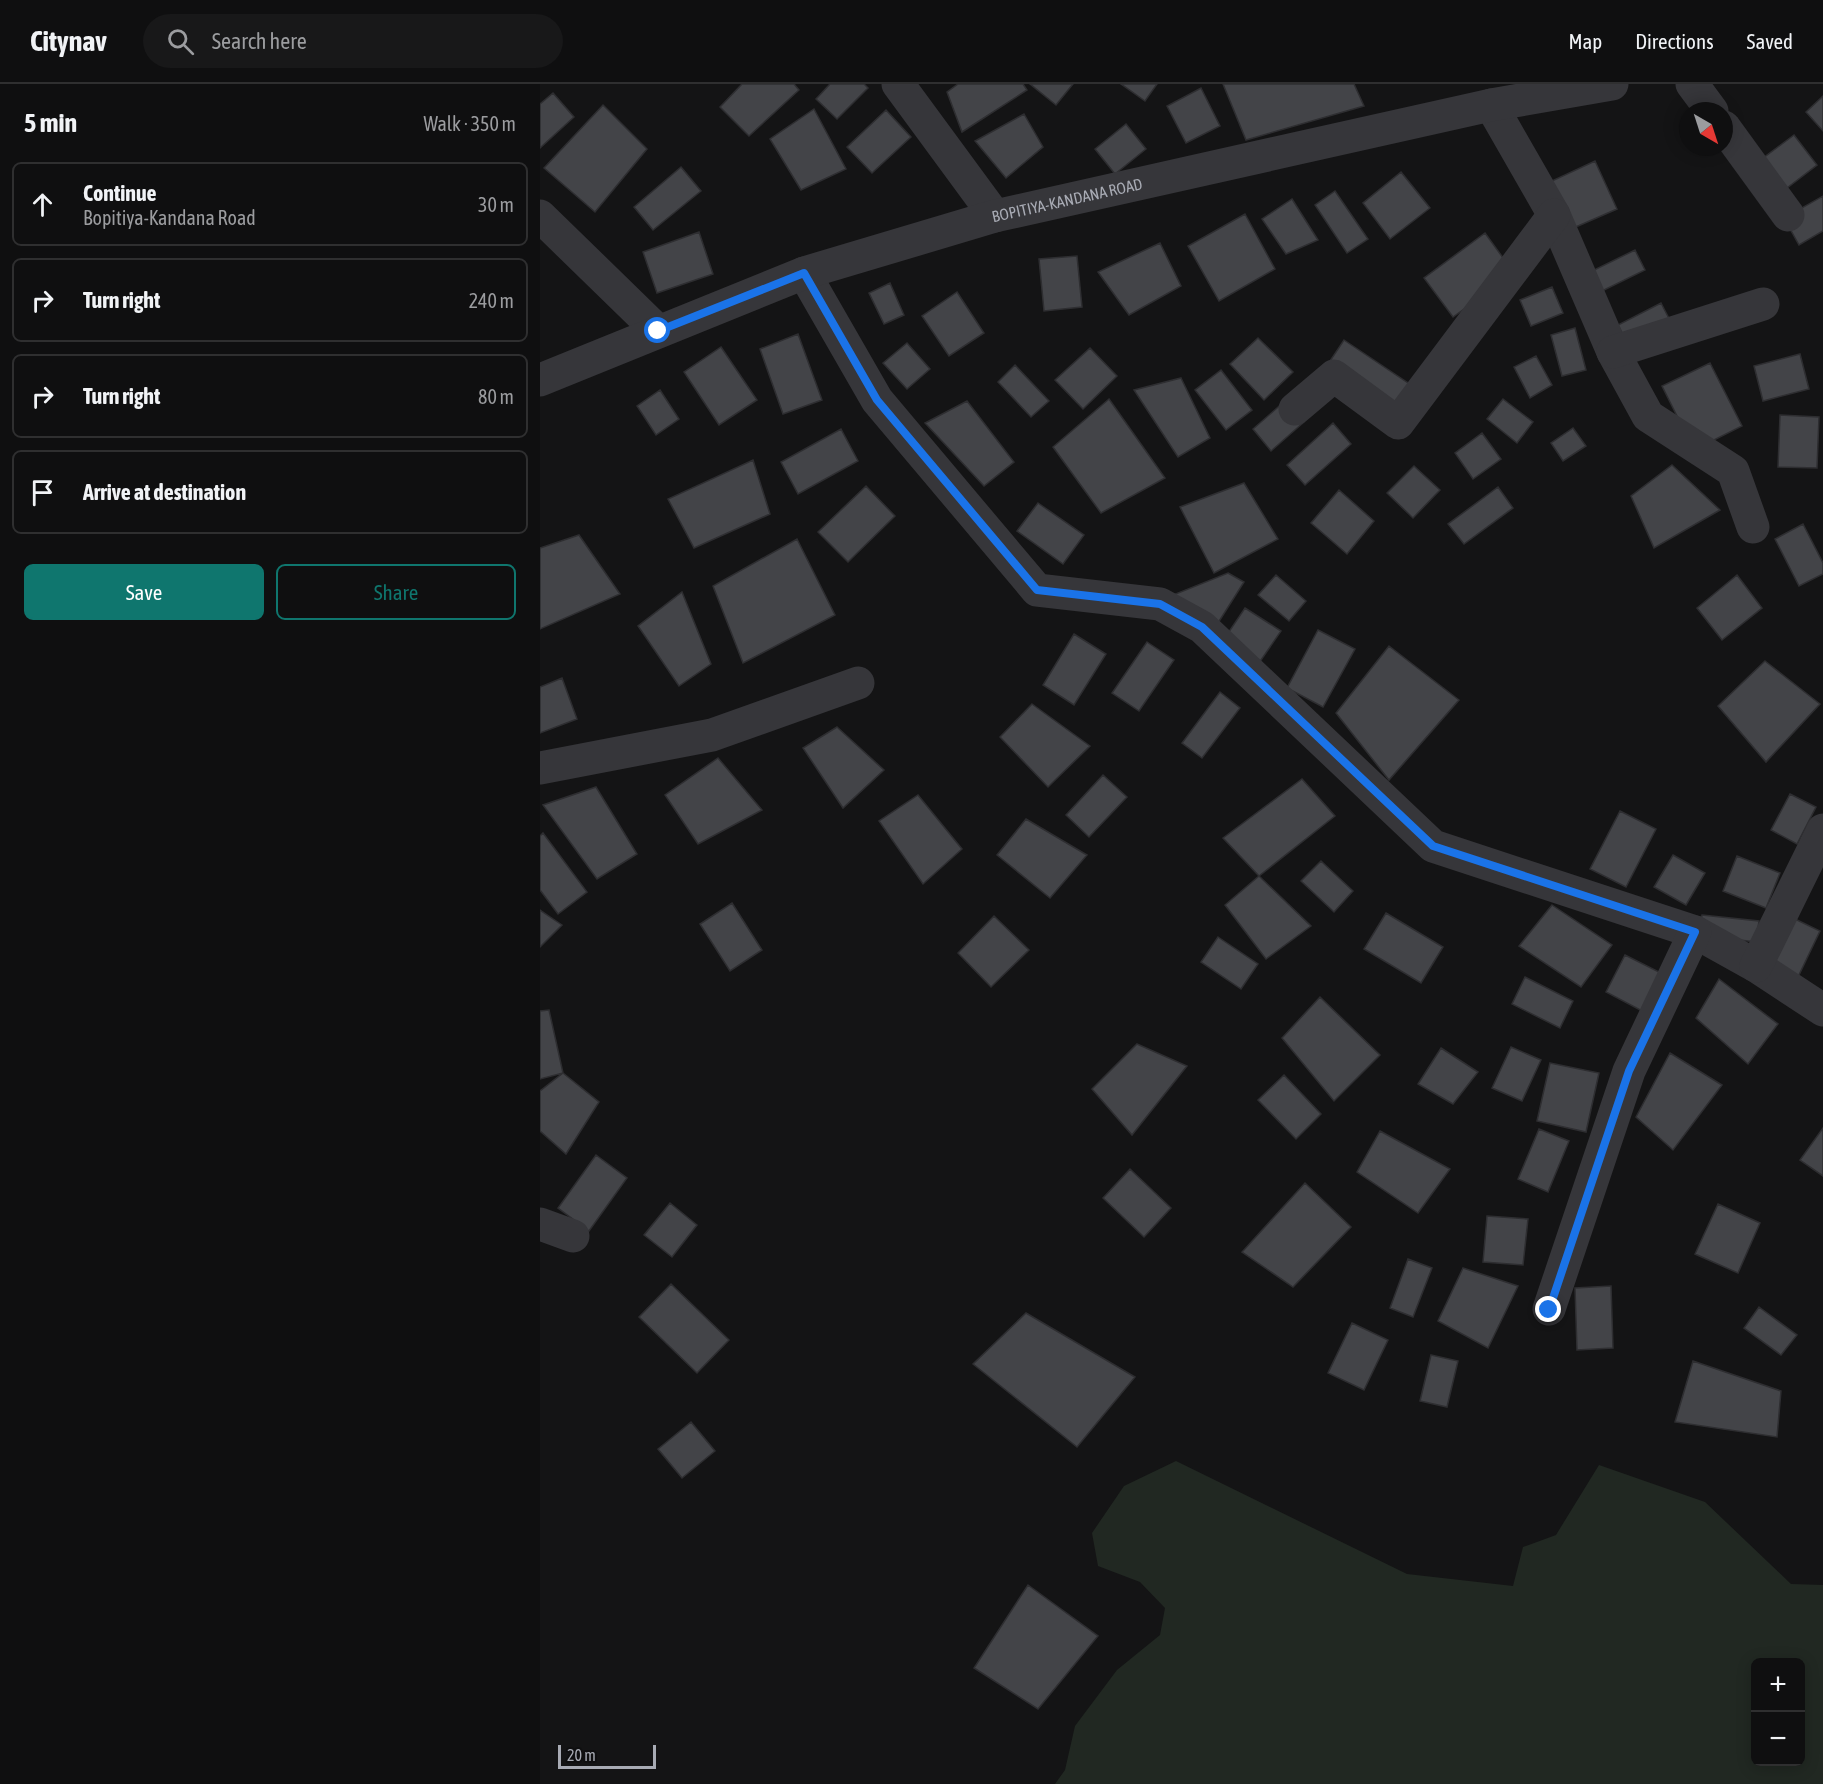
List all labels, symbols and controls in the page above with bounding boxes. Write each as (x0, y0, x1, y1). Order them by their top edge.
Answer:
search box (143, 14, 563, 68)
text: Citynav (30, 25, 107, 57)
icon: search (164, 25, 197, 58)
text: Search here (212, 28, 307, 54)
text: Map (1568, 29, 1602, 53)
text: Directions (1635, 29, 1714, 53)
text: Saved (1747, 29, 1793, 53)
north arrow (1679, 102, 1733, 156)
text: 5 min (24, 108, 77, 138)
text: Walk · 350 m (424, 112, 516, 135)
street label: BOPITIYA-KANDANA ROAD (990, 174, 1144, 225)
text: Continue (83, 180, 157, 206)
icon: ahead (26, 188, 59, 221)
text: 30 m (478, 193, 514, 216)
text: Bopitiya-Kandana Road (83, 206, 256, 229)
icon: right (26, 284, 59, 317)
text: Turn right (83, 287, 160, 313)
text: 240 m (469, 289, 514, 312)
route start (644, 317, 670, 343)
icon: right (26, 380, 59, 413)
text: Turn right (83, 383, 160, 409)
text: 80 m (478, 385, 514, 408)
icon: arrive (26, 476, 59, 509)
text: Arrive at destination (83, 479, 246, 505)
button: Save (24, 564, 264, 620)
button: Share (276, 564, 516, 620)
route end (1535, 1296, 1561, 1322)
map controls (1751, 1658, 1805, 1766)
button: + (1751, 1658, 1805, 1712)
button: − (1751, 1712, 1805, 1766)
scale bar (558, 1742, 656, 1770)
text: 20 m (567, 1746, 596, 1764)

